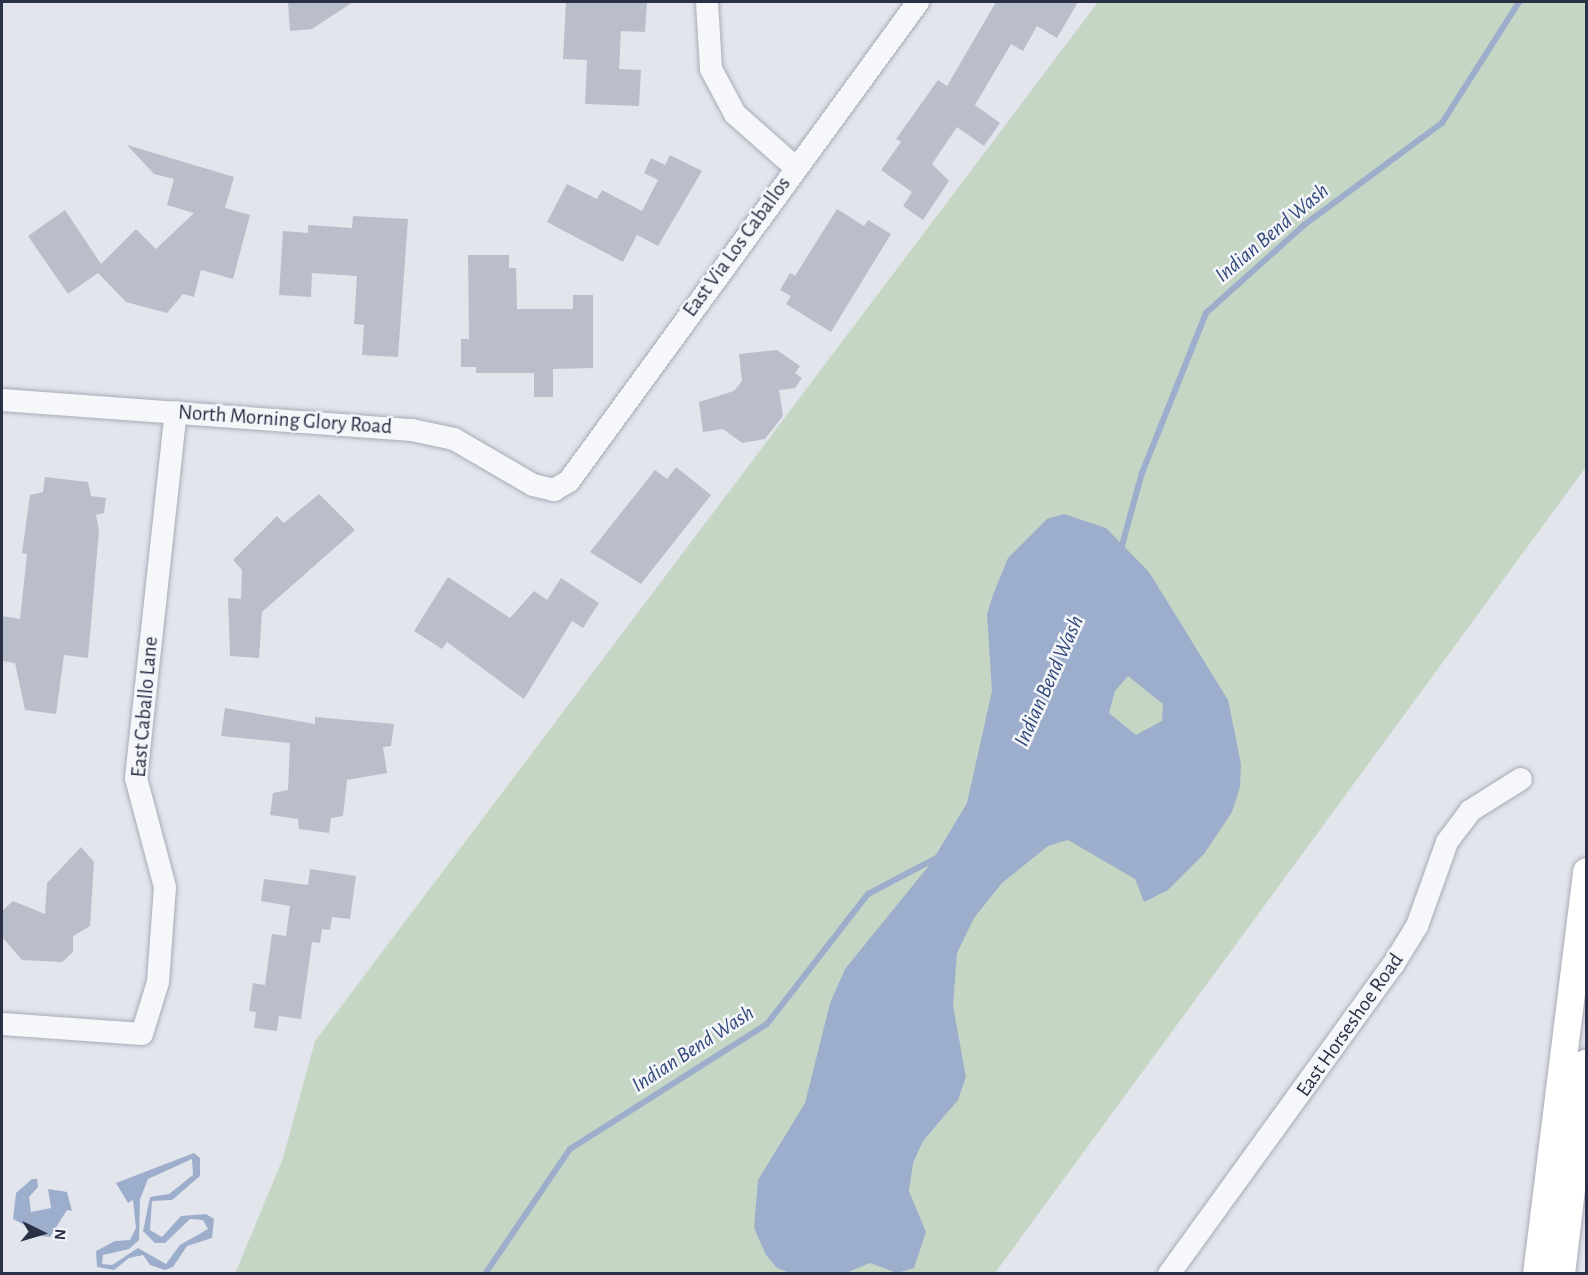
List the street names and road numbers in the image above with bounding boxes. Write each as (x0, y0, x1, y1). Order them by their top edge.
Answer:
street label: East Via Los Caballos (678, 172, 796, 322)
street label: North Morning Glory Road (177, 400, 393, 440)
street label: East Caballo Lane (126, 635, 164, 779)
street label: East Horseshoe Road (1291, 948, 1409, 1102)

